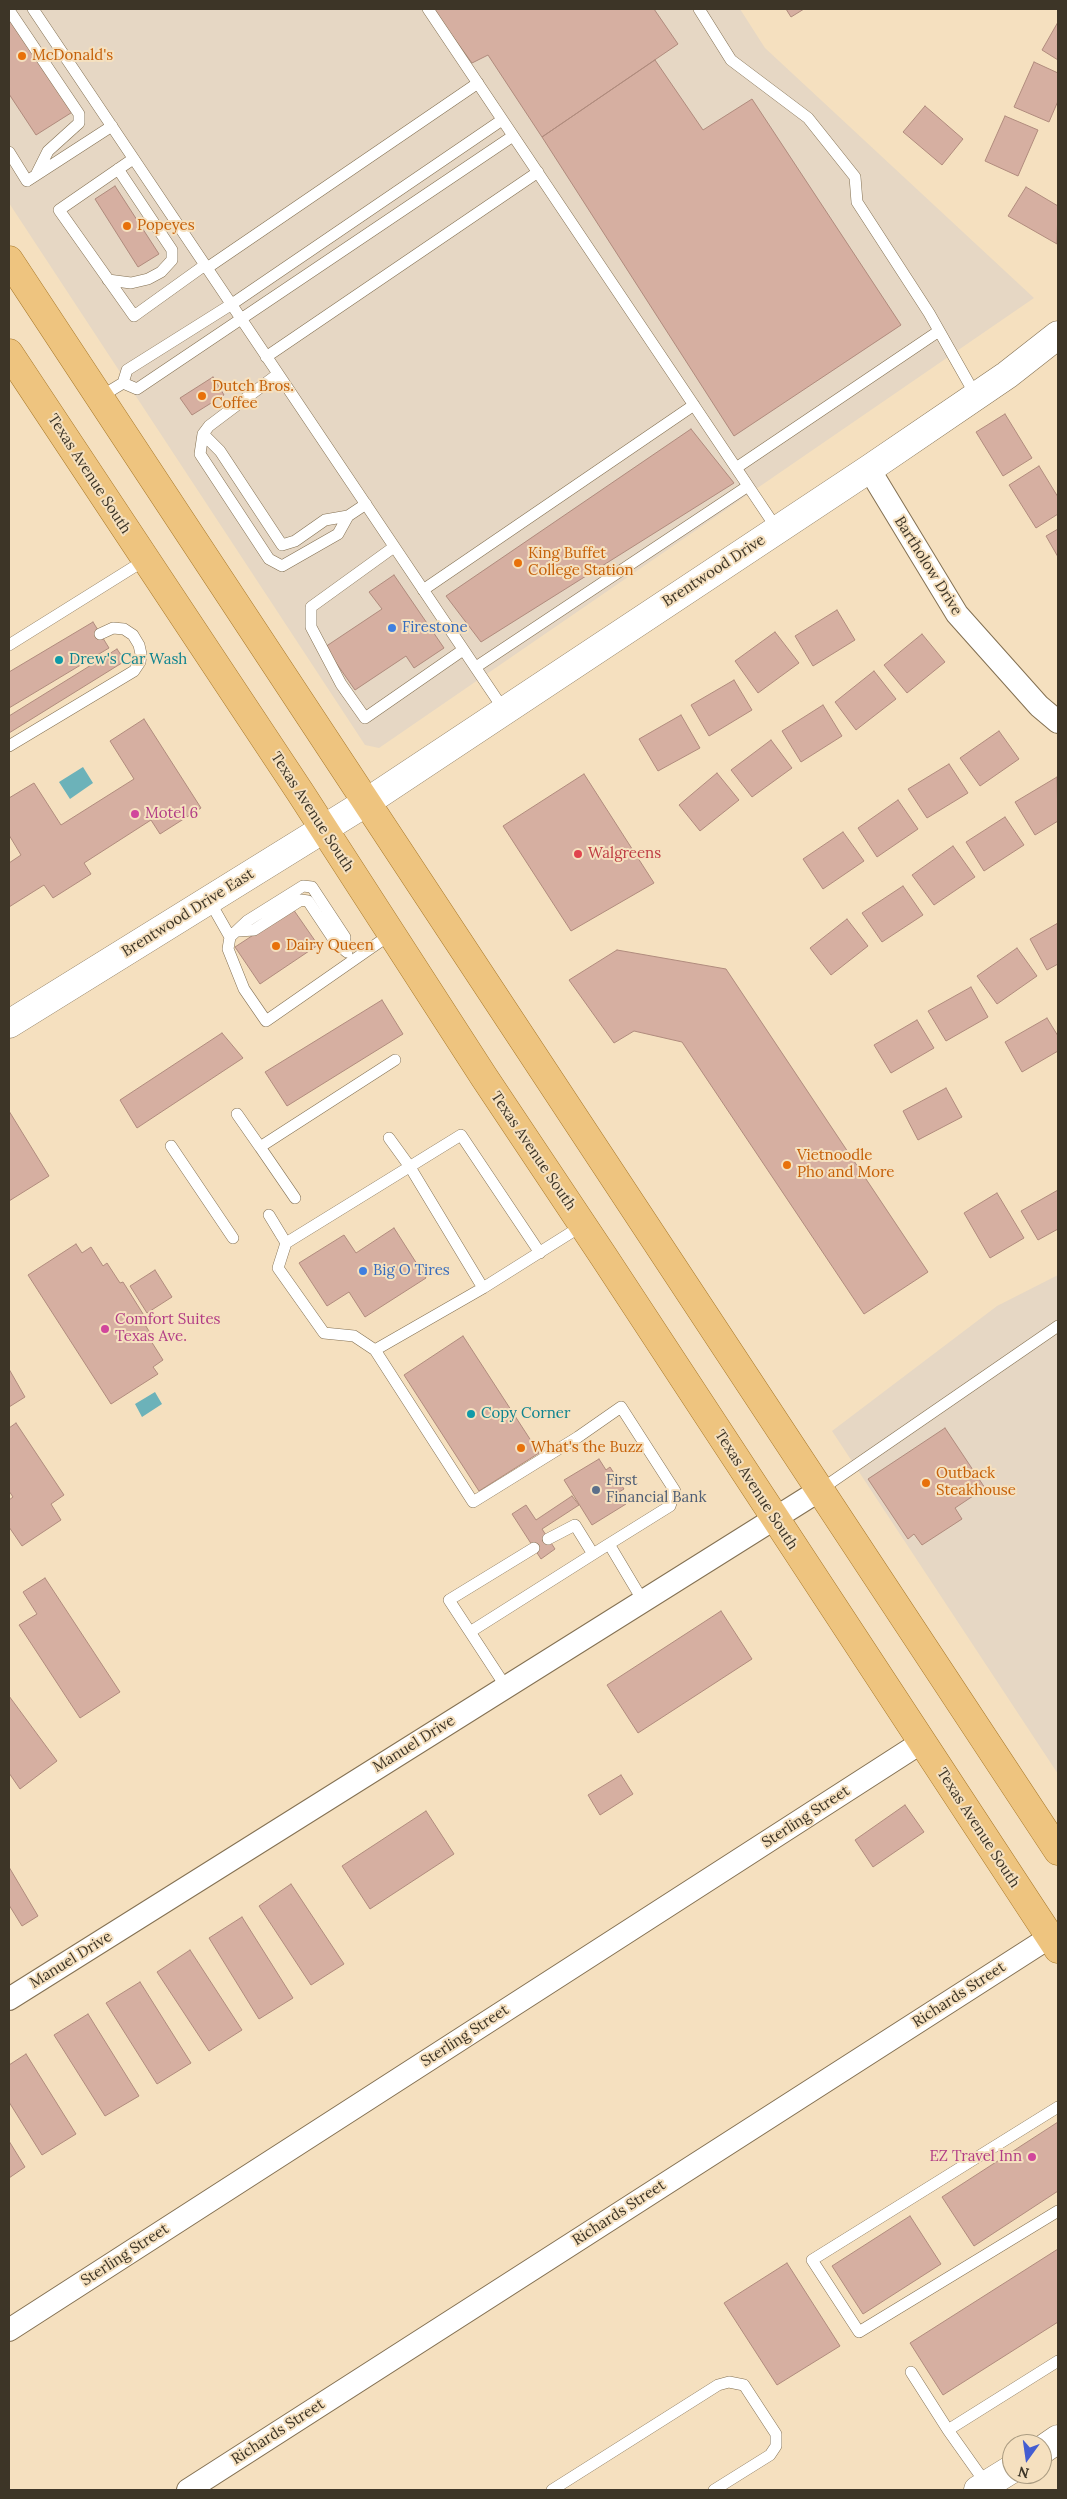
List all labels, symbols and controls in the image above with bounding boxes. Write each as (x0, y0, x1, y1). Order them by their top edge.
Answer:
place label: McDonald's (32, 47, 113, 65)
marker: McDonald's (16, 50, 28, 62)
place label: Popeyes (137, 217, 195, 235)
marker: Popeyes (121, 220, 133, 232)
place label: Dutch Bros. Coffee (212, 378, 294, 413)
marker: Dutch Bros. Coffee (196, 390, 208, 402)
street label: Texas Avenue South (43, 411, 135, 537)
street label: Bartholow Drive (890, 513, 966, 619)
street label: Brentwood Drive (659, 531, 769, 611)
place label: King Buffet College Station (528, 545, 634, 580)
marker: King Buffet College Station (512, 557, 524, 569)
place label: Firestone (402, 619, 468, 637)
marker: Firestone (386, 622, 398, 634)
place label: Drew's Car Wash (69, 651, 187, 669)
marker: Drew's Car Wash (53, 654, 65, 666)
street label: Texas Avenue South (266, 749, 358, 875)
place label: Motel 6 (145, 805, 198, 823)
marker: Motel 6 (129, 808, 141, 820)
place label: Walgreens (588, 845, 661, 863)
marker: Walgreens (572, 848, 584, 860)
street label: Brentwood Drive East (119, 865, 257, 961)
place label: Dairy Queen (286, 937, 374, 955)
marker: Dairy Queen (270, 940, 282, 952)
street label: Texas Avenue South (487, 1088, 579, 1214)
place label: Vietnoodle Pho and More (797, 1147, 894, 1182)
marker: Vietnoodle Pho and More (781, 1159, 793, 1171)
place label: Big O Tires (373, 1262, 450, 1280)
marker: Big O Tires (357, 1265, 369, 1277)
place label: Comfort Suites Texas Ave. (115, 1311, 220, 1346)
marker: Comfort Suites Texas Ave. (99, 1323, 111, 1335)
place label: Copy Corner (481, 1405, 570, 1423)
marker: Copy Corner (465, 1408, 477, 1420)
street label: Texas Avenue South (710, 1427, 802, 1553)
place label: What's the Buzz (531, 1439, 643, 1457)
marker: What's the Buzz (515, 1442, 527, 1454)
place label: Outback Steakhouse (936, 1465, 1016, 1500)
place label: First Financial Bank (606, 1472, 706, 1507)
marker: Outback Steakhouse (920, 1477, 932, 1489)
marker: First Financial Bank (590, 1484, 602, 1496)
street label: Manuel Drive (370, 1712, 458, 1776)
street label: Texas Avenue South (932, 1765, 1024, 1891)
street label: Sterling Street (759, 1782, 853, 1852)
street label: Manuel Drive (27, 1928, 115, 1992)
street label: Richards Street (909, 1958, 1009, 2032)
street label: Sterling Street (418, 2001, 512, 2071)
place label: EZ Travel Inn (929, 2148, 1022, 2166)
marker: EZ Travel Inn (1026, 2151, 1038, 2163)
street label: Richards Street (569, 2176, 669, 2250)
street label: Sterling Street (78, 2220, 172, 2290)
street label: Richards Street (228, 2395, 328, 2469)
north arrow (1002, 2434, 1052, 2484)
text: N (1016, 2463, 1031, 2483)

